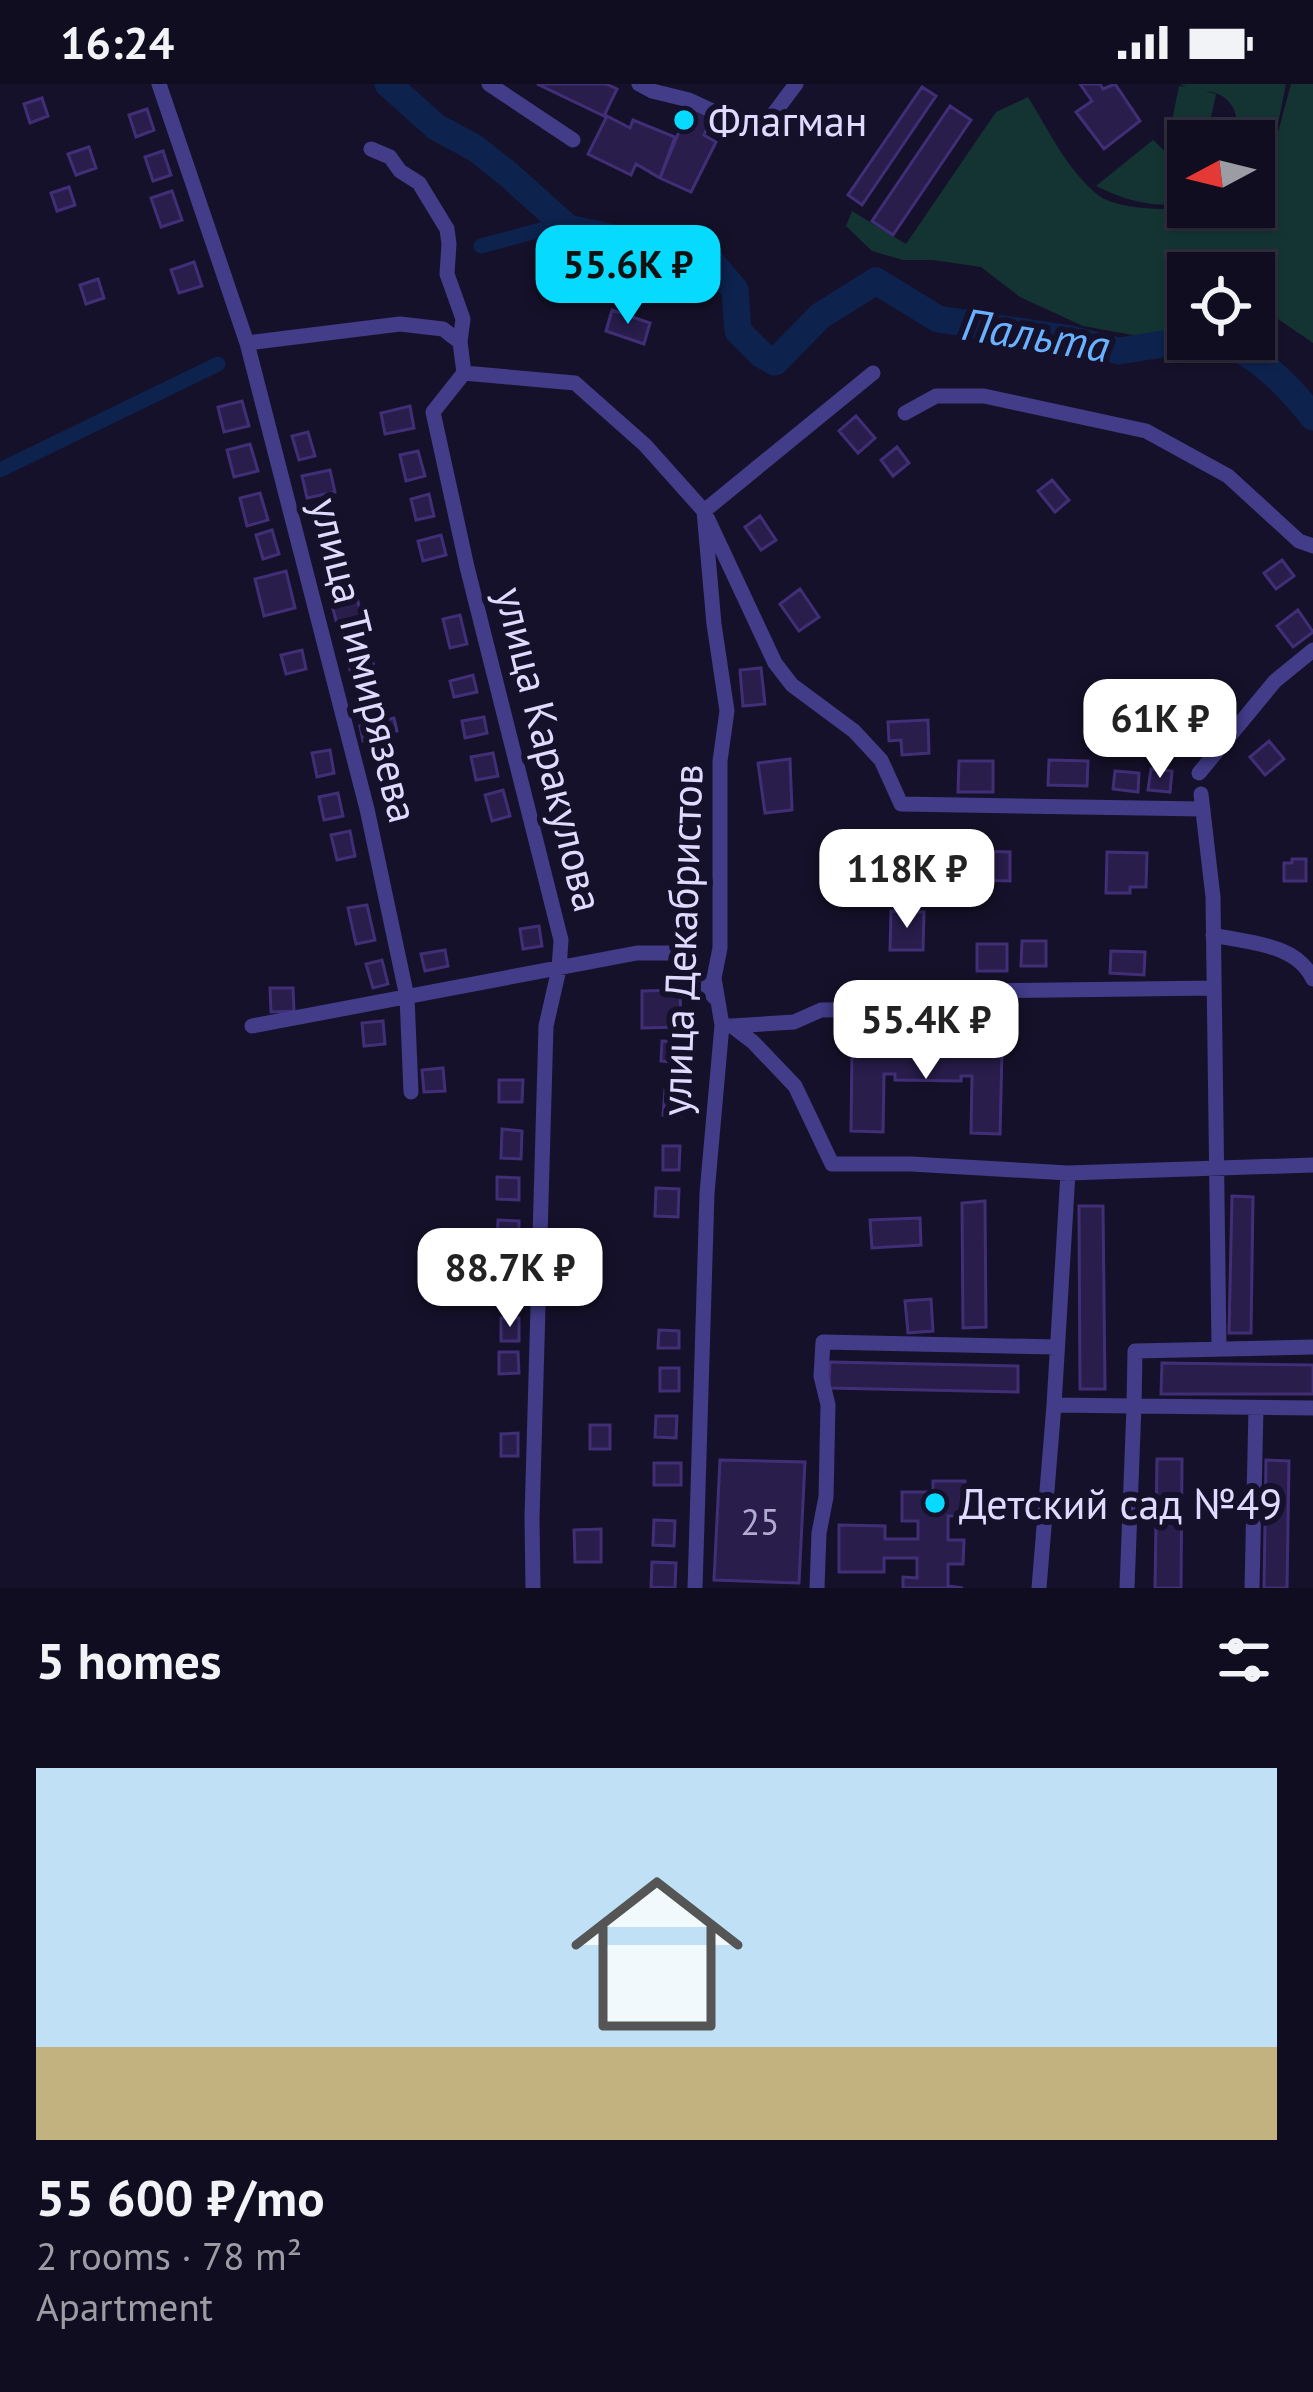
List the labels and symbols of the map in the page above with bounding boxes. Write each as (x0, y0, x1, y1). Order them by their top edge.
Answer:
place label: Флагман (708, 93, 868, 148)
marker: Флагман (671, 107, 697, 133)
north arrow (1167, 120, 1275, 228)
pin: 55.6K ₽ (517, 225, 739, 327)
water label: Пальта (958, 294, 1114, 374)
street label: улица Тимирязева (298, 492, 432, 828)
street label: улица Каракулова (483, 581, 617, 917)
pin: 61K ₽ (1076, 679, 1244, 781)
street label: улица Декабристов (647, 763, 715, 1117)
pin: 118K ₽ (809, 829, 1005, 931)
pin: 55.4K ₽ (815, 980, 1037, 1082)
pin: 88.7K ₽ (399, 1228, 621, 1330)
place label: Детский сад №49 (959, 1476, 1282, 1531)
marker: Детский сад №49 (922, 1490, 948, 1516)
house number: 25 (740, 1498, 780, 1545)

